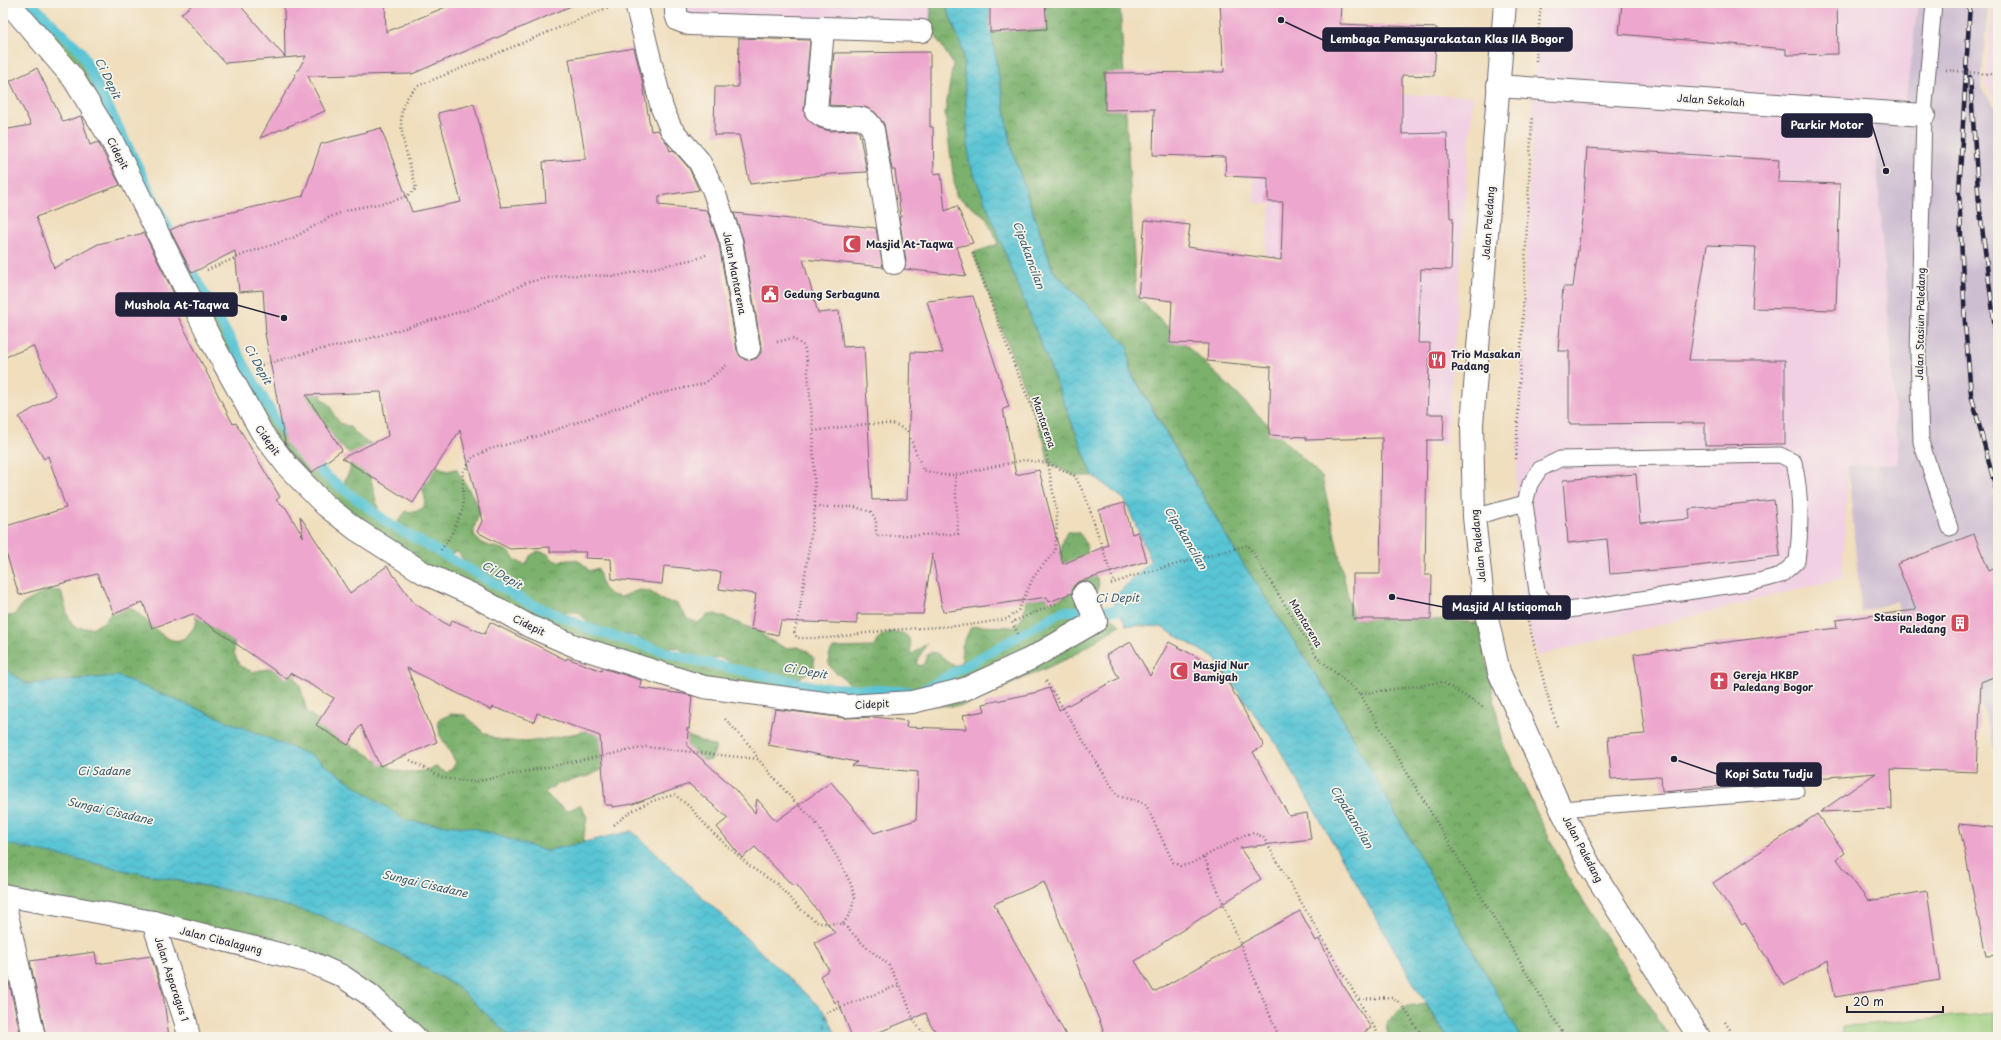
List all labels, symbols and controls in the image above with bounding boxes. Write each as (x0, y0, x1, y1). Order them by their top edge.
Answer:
callout: Lembaga Pemasyarakatan Klas IIA Bogor (1323, 28, 1572, 51)
text: Lembaga Pemasyarakatan Klas IIA Bogor (1330, 30, 1564, 47)
water label: Ci Depit (91, 54, 126, 103)
street label: Jalan Sekolah (1677, 90, 1746, 109)
callout: Parkir Motor (1782, 114, 1872, 137)
text: Parkir Motor (1790, 116, 1864, 133)
street label: Cidepit (104, 134, 133, 171)
street label: Jalan Paledang (1477, 185, 1498, 260)
water label: Cipakancilan (1009, 219, 1050, 292)
street label: Jalan Mantarena (720, 230, 751, 316)
mosque icon: Masjid At-Taqwa (841, 233, 863, 255)
place label: Masjid At-Taqwa (866, 236, 954, 251)
street label: Jalan Stasiun Paledang (1911, 267, 1928, 381)
public building icon: Gedung Serbaguna (759, 283, 781, 305)
place label: Gedung Serbaguna (784, 286, 880, 301)
callout: Mushola At-Taqwa (116, 293, 237, 316)
text: Mushola At-Taqwa (125, 296, 230, 313)
water label: Ci Depit (240, 340, 277, 388)
place label: Trio Masakan Padang (1451, 346, 1521, 373)
restaurant icon: Trio Masakan Padang (1426, 349, 1448, 371)
street label: Mantarena (1029, 394, 1061, 450)
street label: Cidepit (252, 421, 285, 458)
water label: Cipakancilan (1161, 503, 1213, 573)
street label: Jalan Paledang (1466, 508, 1489, 584)
water label: Ci Depit (479, 556, 527, 594)
water label: Ci Depit (1095, 589, 1141, 606)
street label: Mantarena (1286, 596, 1327, 650)
callout: Masjid Al Istiqomah (1443, 596, 1570, 619)
text: Masjid Al Istiqomah (1452, 598, 1562, 615)
place label: Stasiun Bogor Paledang (1874, 609, 1947, 636)
street label: Cidepit (510, 610, 548, 639)
building icon: Stasiun Bogor Paledang (1949, 612, 1971, 634)
place label: Masjid Nur Bamiyah (1193, 657, 1250, 684)
water label: Ci Depit (782, 658, 830, 683)
mosque icon: Masjid Nur Bamiyah (1168, 660, 1190, 682)
place label: Gereja HKBP Paledang Bogor (1733, 667, 1814, 694)
church icon: Gereja HKBP Paledang Bogor (1708, 670, 1730, 692)
street label: Cidepit (854, 695, 890, 712)
water label: Ci Sadane (77, 762, 132, 779)
callout: Kopi Satu Tudju (1717, 763, 1821, 786)
text: Kopi Satu Tudju (1725, 765, 1813, 782)
water label: Cipakancilan (1327, 782, 1379, 852)
water label: Sungai Cisadane (66, 792, 155, 829)
street label: Jalan Paledang (1560, 813, 1607, 885)
water label: Sungai Cisadane (381, 865, 470, 902)
street label: Jalan Cibalagung (178, 922, 264, 957)
street label: Jalan Asparagus 1 (152, 935, 193, 1023)
scale bar (1847, 988, 1943, 1014)
text: 20 m (1853, 992, 1884, 1010)

